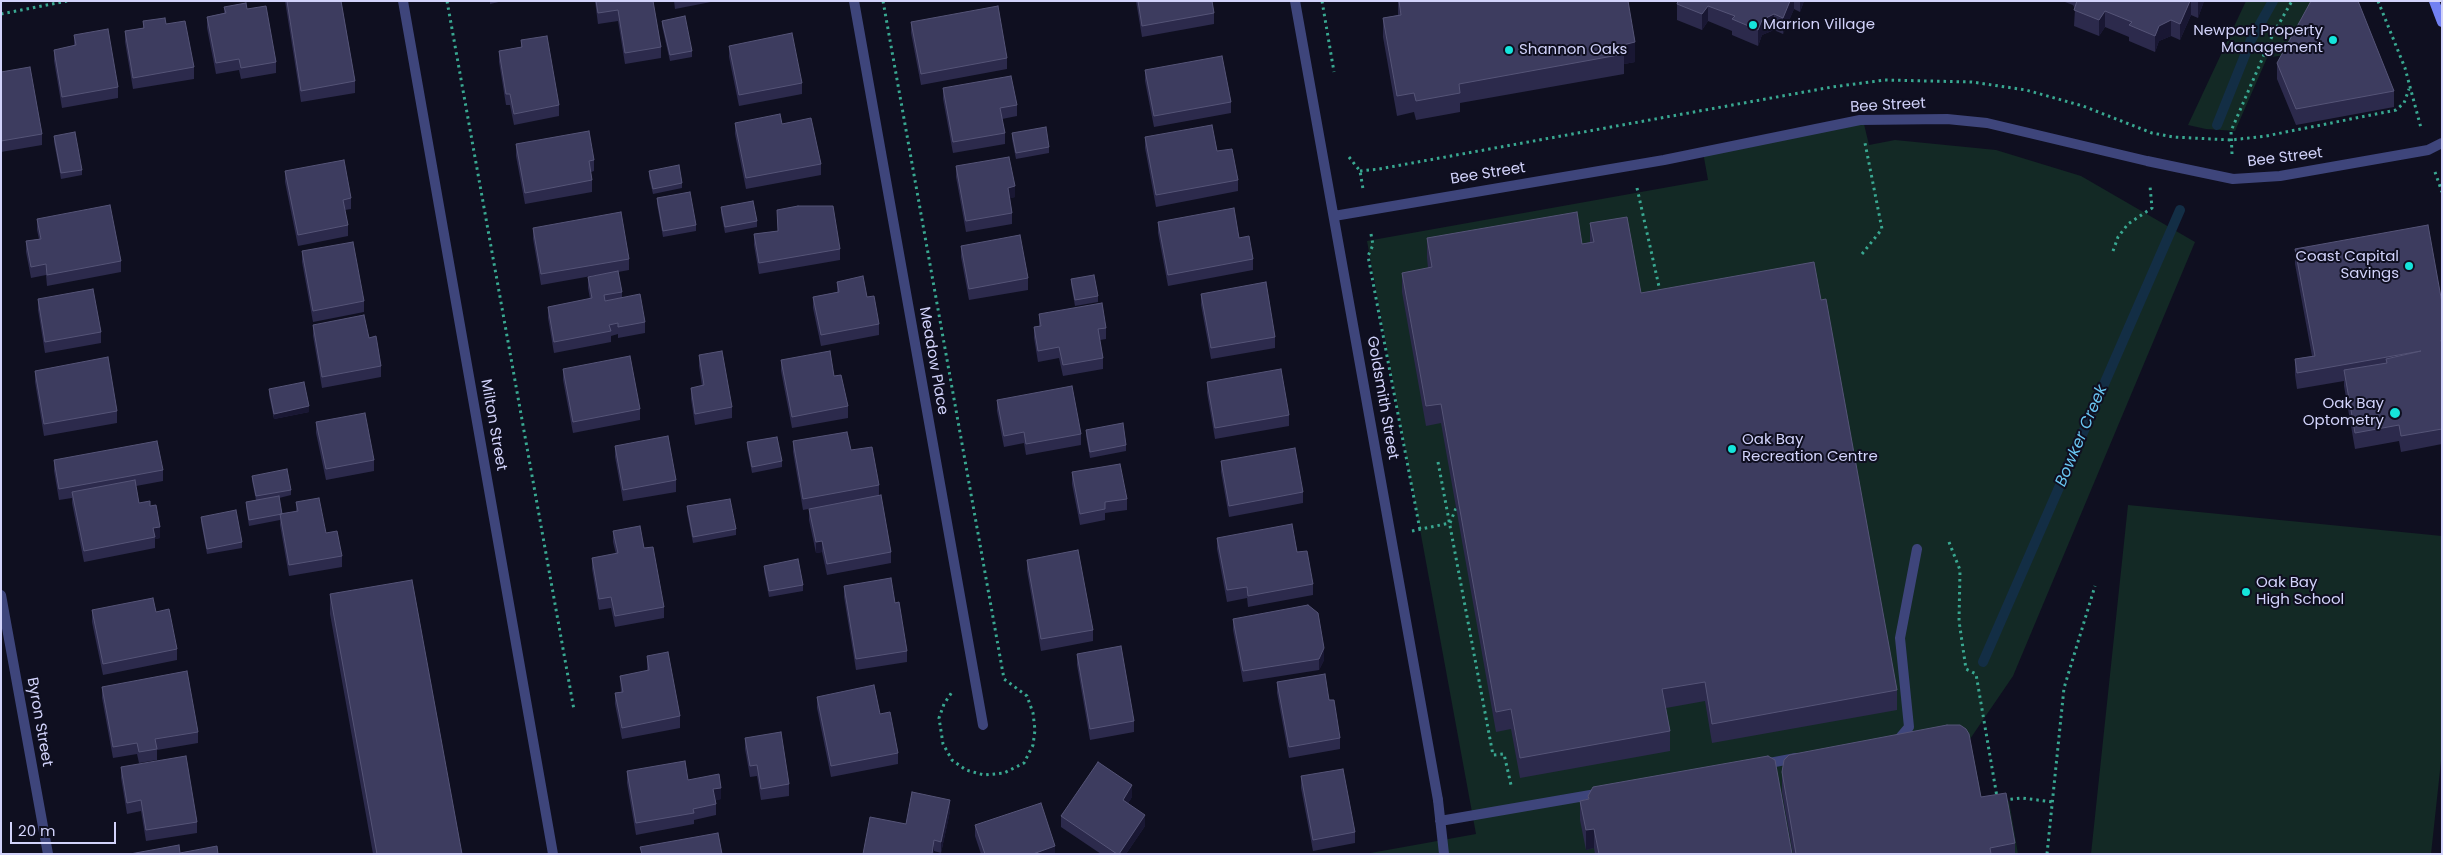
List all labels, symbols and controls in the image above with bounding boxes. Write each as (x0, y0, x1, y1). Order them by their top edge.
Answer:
place label: Marrion Village (1763, 16, 1875, 34)
marker: Marrion Village (1747, 19, 1759, 31)
place label: Newport Property Management (2193, 22, 2323, 57)
marker: Newport Property Management (2327, 34, 2339, 46)
place label: Shannon Oaks (1519, 41, 1627, 59)
marker: Shannon Oaks (1503, 44, 1515, 56)
street label: Bee Street (1850, 95, 1926, 117)
street label: Bee Street (2246, 144, 2324, 172)
street label: Bee Street (1449, 159, 1527, 189)
place label: Coast Capital Savings (2296, 248, 2399, 283)
marker: Coast Capital Savings (2403, 260, 2415, 272)
street label: Meadow Place (915, 306, 951, 416)
street label: Goldsmith Street (1362, 335, 1402, 461)
street label: Milton Street (476, 378, 510, 472)
water label: Bowker Creek (2052, 382, 2112, 490)
place label: Oak Bay Optometry (2303, 395, 2384, 430)
marker: Oak Bay Optometry (2388, 406, 2402, 420)
place label: Oak Bay Recreation Centre (1742, 431, 1878, 466)
marker: Oak Bay Recreation Centre (1726, 443, 1738, 455)
place label: Oak Bay High School (2256, 574, 2344, 609)
marker: Oak Bay High School (2240, 586, 2252, 598)
street label: Byron Street (22, 676, 56, 768)
scale bar (12, 812, 119, 844)
text: 20 m (18, 820, 56, 841)

